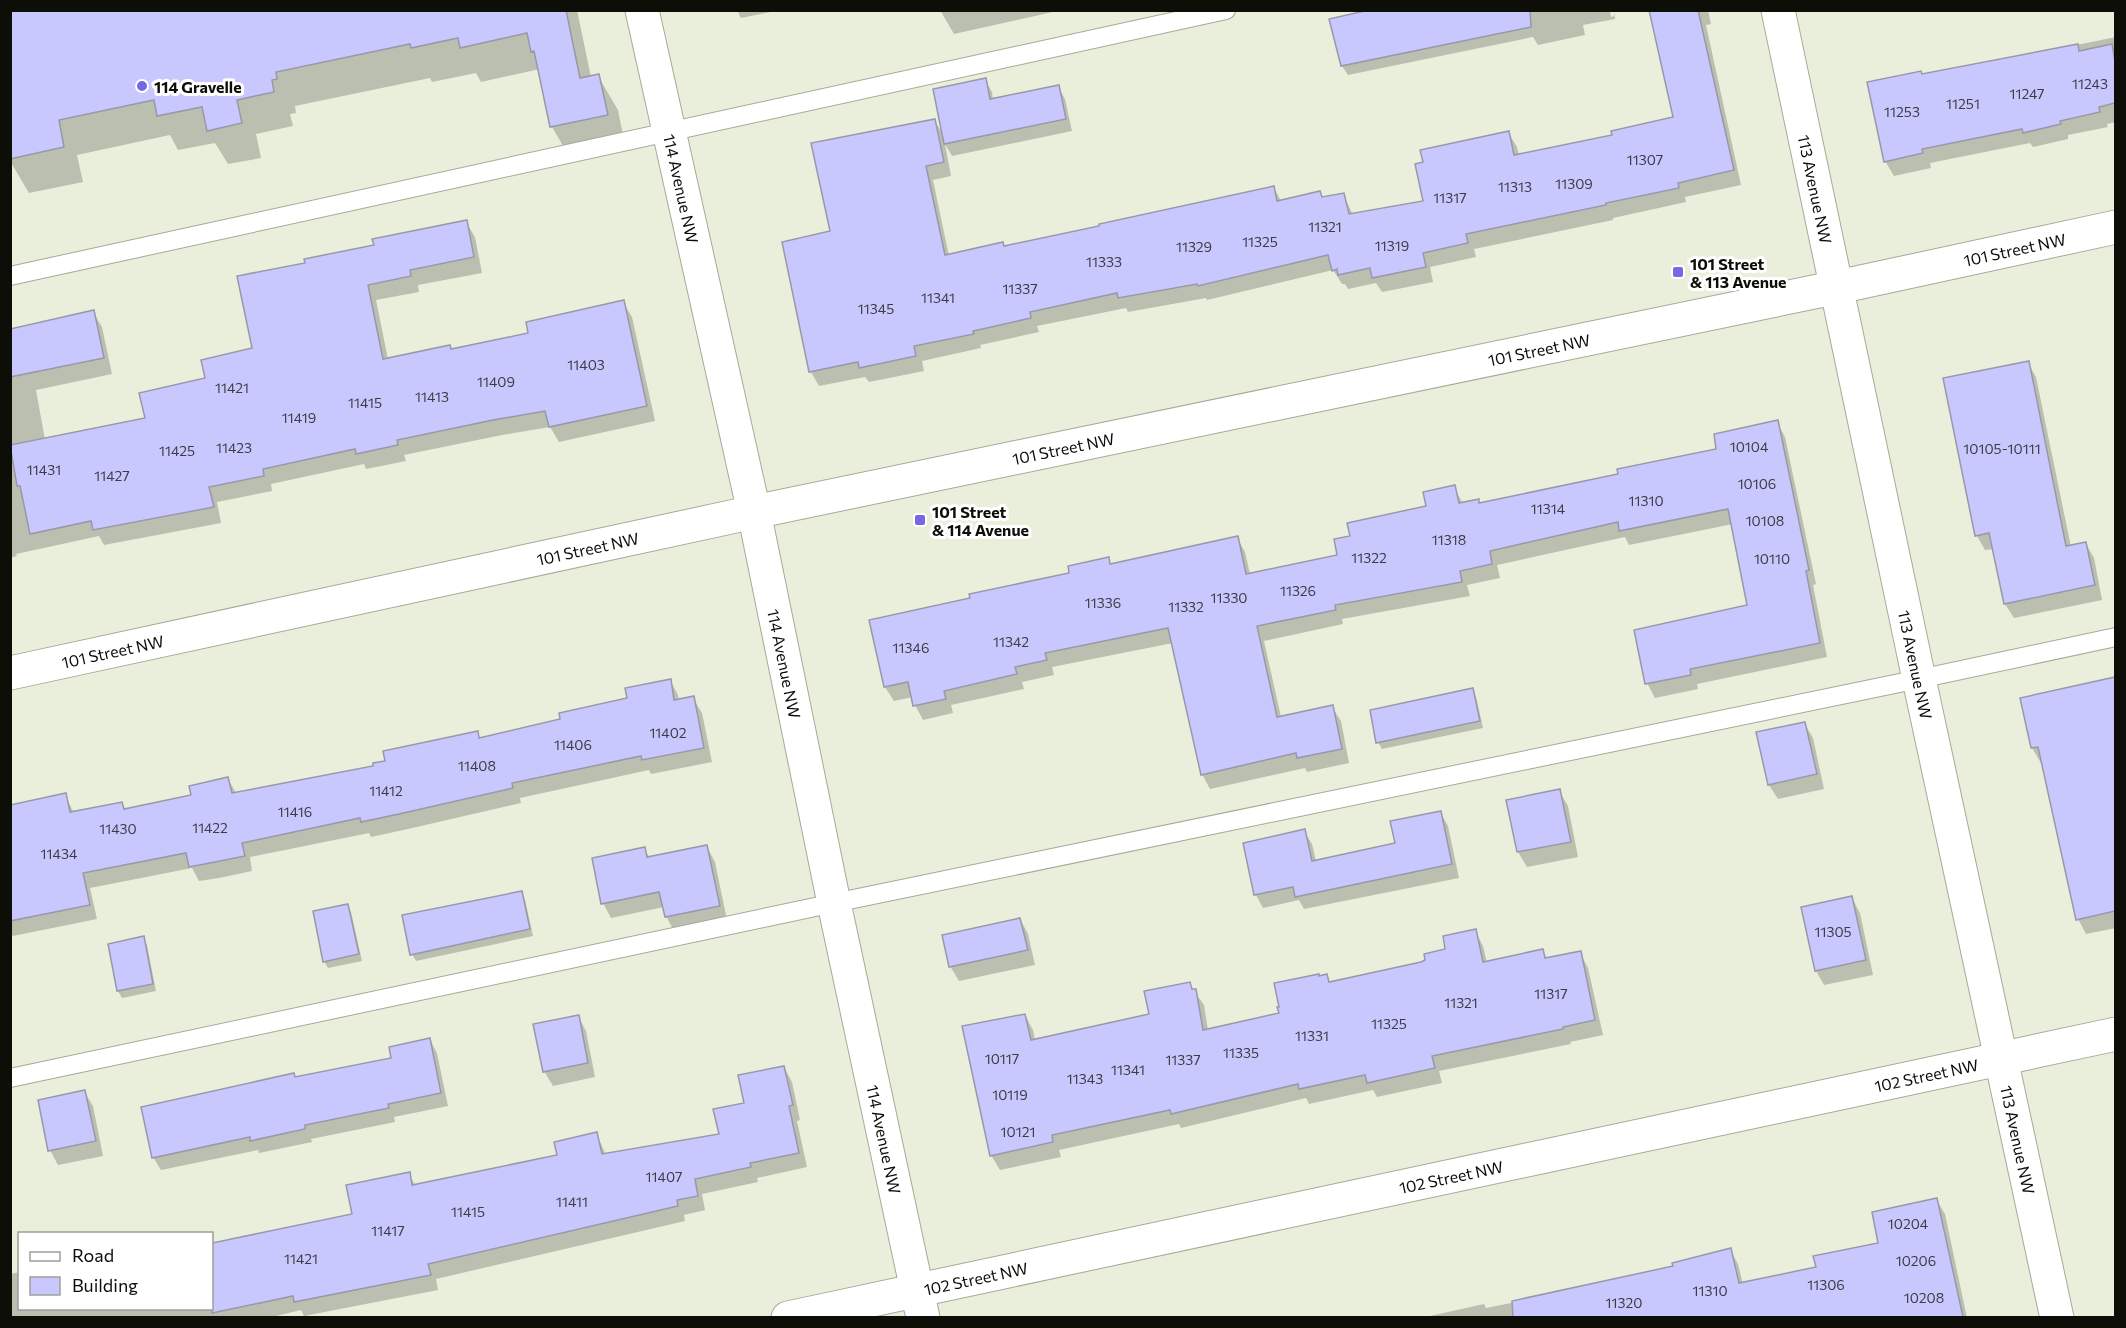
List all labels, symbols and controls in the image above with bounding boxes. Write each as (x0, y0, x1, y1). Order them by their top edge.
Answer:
house number: 11243 (2072, 75, 2108, 92)
place label: 114 Gravelle (154, 77, 242, 96)
marker: 114 Gravelle (135, 79, 149, 93)
house number: 11247 (2009, 85, 2045, 102)
house number: 11251 (1946, 95, 1980, 112)
house number: 11253 (1884, 103, 1920, 120)
street label: 114 Avenue NW (660, 132, 703, 245)
street label: 113 Avenue NW (1795, 133, 1836, 245)
house number: 11307 (1627, 151, 1663, 168)
house number: 11309 (1555, 175, 1593, 192)
house number: 11313 (1498, 178, 1532, 195)
house number: 11317 (1433, 189, 1467, 206)
house number: 11321 (1308, 218, 1342, 235)
street label: 101 Street NW (1962, 229, 2067, 269)
house number: 11325 (1242, 233, 1278, 250)
house number: 11319 (1375, 237, 1409, 254)
house number: 11329 (1176, 238, 1212, 255)
house number: 11333 (1086, 253, 1122, 270)
place label: 101 Street & 113 Avenue (1690, 254, 1786, 291)
marker: 101 Street & 113 Avenue (1671, 265, 1685, 279)
house number: 11337 (1002, 280, 1038, 297)
house number: 11341 (921, 289, 955, 306)
house number: 11345 (858, 300, 894, 317)
street label: 101 Street NW (1486, 329, 1592, 369)
house number: 11403 (567, 356, 605, 373)
house number: 11409 (477, 373, 515, 390)
house number: 11421 (215, 379, 249, 396)
house number: 11413 (415, 388, 449, 405)
house number: 11415 (348, 394, 382, 411)
house number: 11419 (282, 409, 316, 426)
street label: 101 Street NW (1010, 428, 1116, 468)
house number: 10104 (1730, 438, 1769, 455)
house number: 11423 (216, 439, 252, 456)
house number: 10105-10111 (1963, 440, 2041, 457)
house number: 11425 (159, 442, 195, 459)
house number: 11431 (27, 461, 61, 478)
house number: 11427 (94, 467, 130, 484)
house number: 10106 (1738, 475, 1776, 492)
house number: 11310 (1628, 492, 1664, 509)
house number: 11314 (1531, 500, 1566, 517)
place label: 101 Street & 114 Avenue (932, 502, 1029, 539)
house number: 10108 (1746, 512, 1784, 529)
marker: 101 Street & 114 Avenue (913, 513, 927, 527)
street label: 101 Street NW (535, 528, 640, 568)
house number: 11318 (1432, 531, 1466, 548)
house number: 11322 (1351, 549, 1387, 566)
house number: 10110 (1754, 550, 1790, 567)
house number: 11326 (1280, 582, 1316, 599)
house number: 11330 (1210, 589, 1248, 606)
house number: 11336 (1085, 594, 1121, 611)
house number: 11332 (1168, 598, 1204, 615)
street label: 114 Avenue NW (765, 607, 805, 720)
street label: 113 Avenue NW (1895, 608, 1937, 721)
street label: 101 Street NW (60, 631, 165, 671)
house number: 11342 (993, 633, 1029, 650)
house number: 11346 (893, 639, 929, 656)
house number: 11402 (649, 724, 687, 741)
house number: 11406 (554, 736, 592, 753)
house number: 11408 (458, 757, 496, 774)
house number: 11412 (369, 782, 403, 799)
house number: 11416 (278, 803, 312, 820)
house number: 11422 (192, 819, 228, 836)
house number: 11430 (99, 820, 137, 837)
house number: 11434 (41, 845, 78, 862)
house number: 11305 (1814, 923, 1852, 940)
house number: 11317 (1534, 985, 1568, 1002)
house number: 11321 (1444, 994, 1478, 1011)
house number: 11325 (1371, 1015, 1407, 1032)
house number: 11331 (1295, 1027, 1329, 1044)
house number: 11335 (1223, 1044, 1259, 1061)
house number: 10117 (985, 1050, 1019, 1067)
house number: 11337 (1165, 1051, 1201, 1068)
street label: 102 Street NW (1872, 1054, 1980, 1095)
house number: 11341 (1111, 1061, 1145, 1078)
house number: 11343 (1067, 1070, 1103, 1087)
street label: 114 Avenue NW (864, 1083, 906, 1196)
street label: 113 Avenue NW (1998, 1084, 2039, 1196)
house number: 10119 (992, 1086, 1028, 1103)
house number: 10121 (1001, 1123, 1035, 1140)
street label: 102 Street NW (1397, 1156, 1505, 1197)
house number: 11407 (646, 1168, 682, 1185)
house number: 11411 (556, 1193, 588, 1210)
house number: 11415 (451, 1203, 485, 1220)
house number: 10204 (1888, 1215, 1929, 1232)
house number: 11417 (371, 1222, 405, 1239)
legend (18, 1232, 213, 1310)
text: Road (72, 1244, 114, 1266)
house number: 11421 (284, 1250, 318, 1267)
house number: 10206 (1896, 1252, 1936, 1269)
street label: 102 Street NW (922, 1257, 1030, 1298)
text: Building (72, 1274, 138, 1296)
house number: 11306 (1807, 1276, 1845, 1293)
house number: 11310 (1692, 1282, 1728, 1299)
house number: 10208 (1904, 1289, 1944, 1306)
house number: 11320 (1606, 1294, 1642, 1311)

